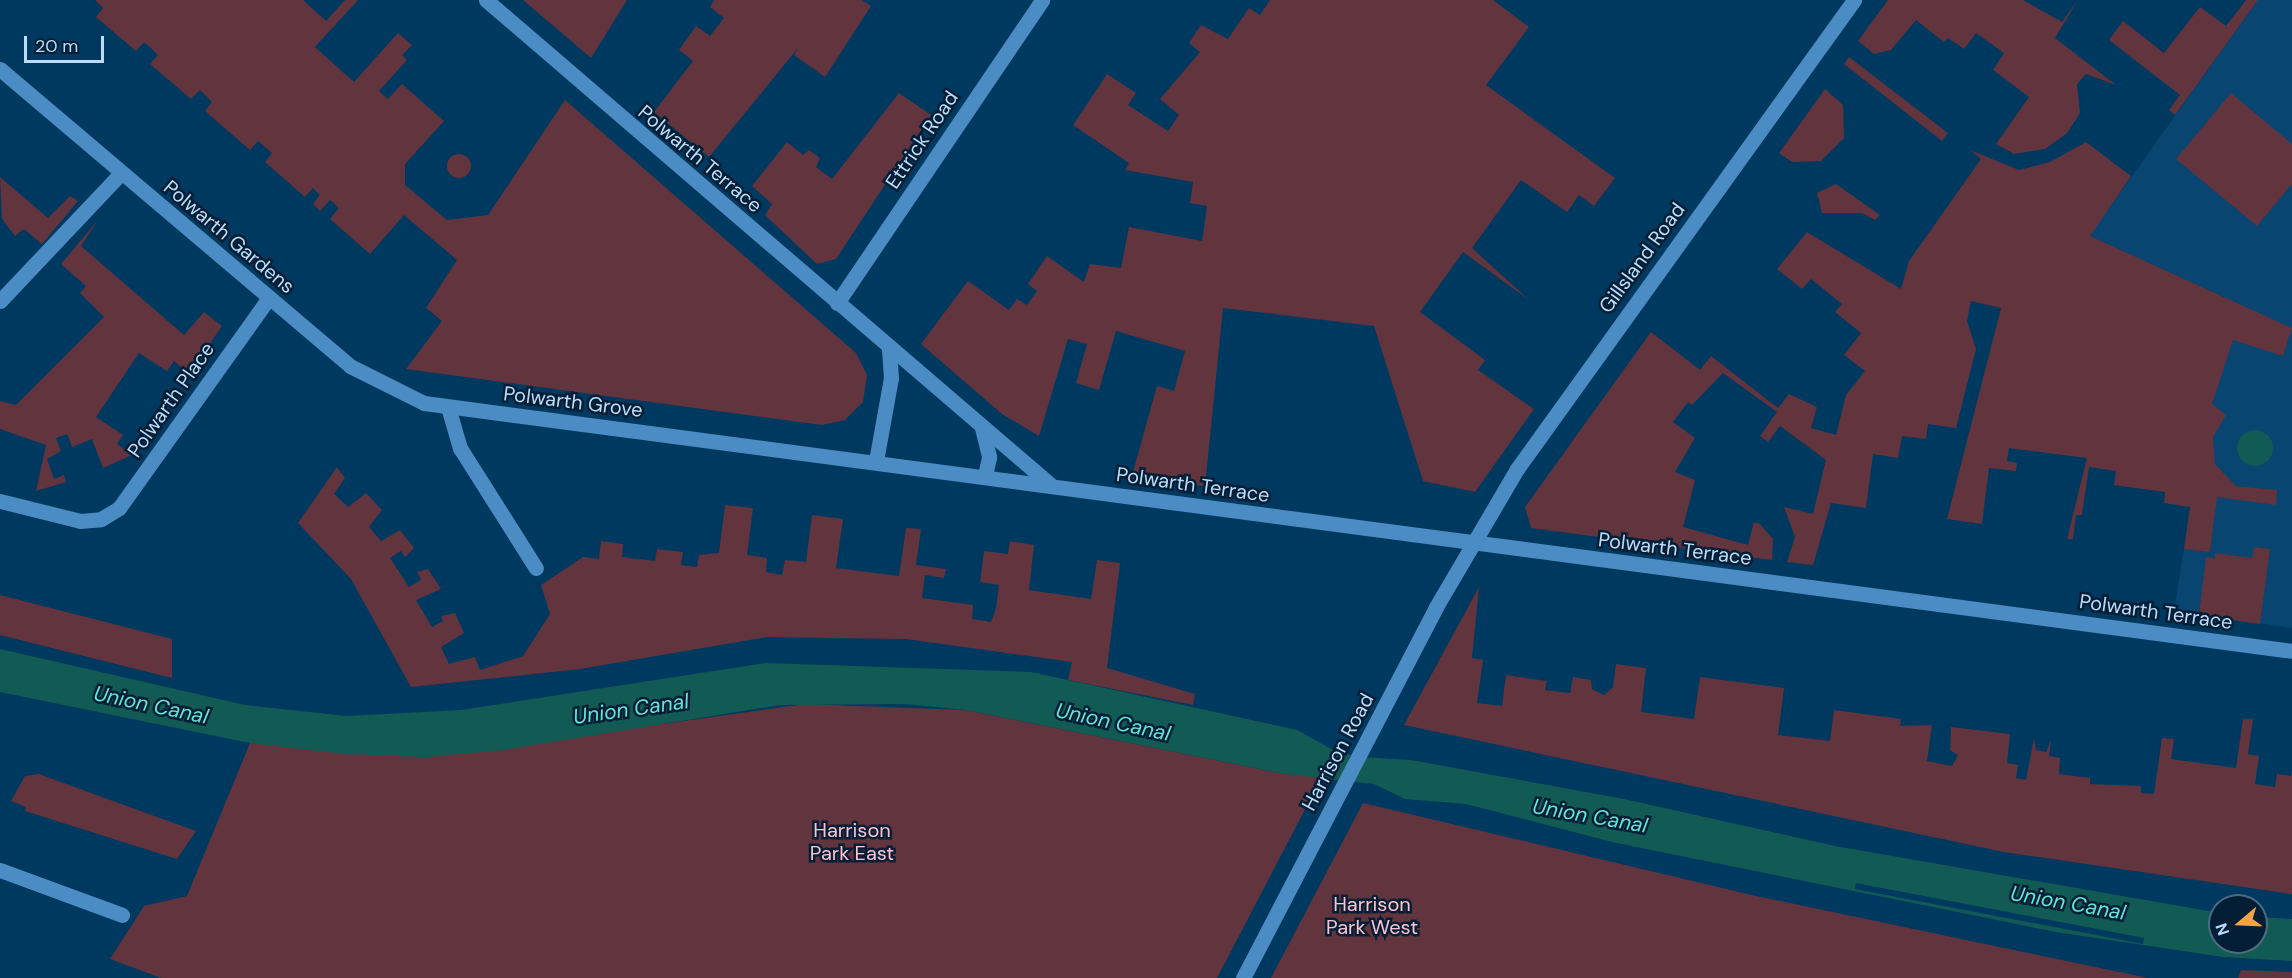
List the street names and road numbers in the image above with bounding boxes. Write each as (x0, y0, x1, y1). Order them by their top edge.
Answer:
street label: Ettrick Road (881, 87, 963, 193)
street label: Polwarth Terrace (633, 100, 767, 218)
street label: Polwarth Gardens (159, 175, 299, 299)
street label: Gillsland Road (1594, 198, 1690, 318)
street label: Polwarth Place (122, 338, 220, 462)
street label: Polwarth Grove (502, 382, 644, 422)
street label: Polwarth Terrace (1115, 462, 1271, 508)
street label: Polwarth Terrace (1597, 528, 1753, 570)
street label: Polwarth Terrace (2078, 589, 2234, 635)
street label: Harrison Road (1297, 689, 1379, 815)

